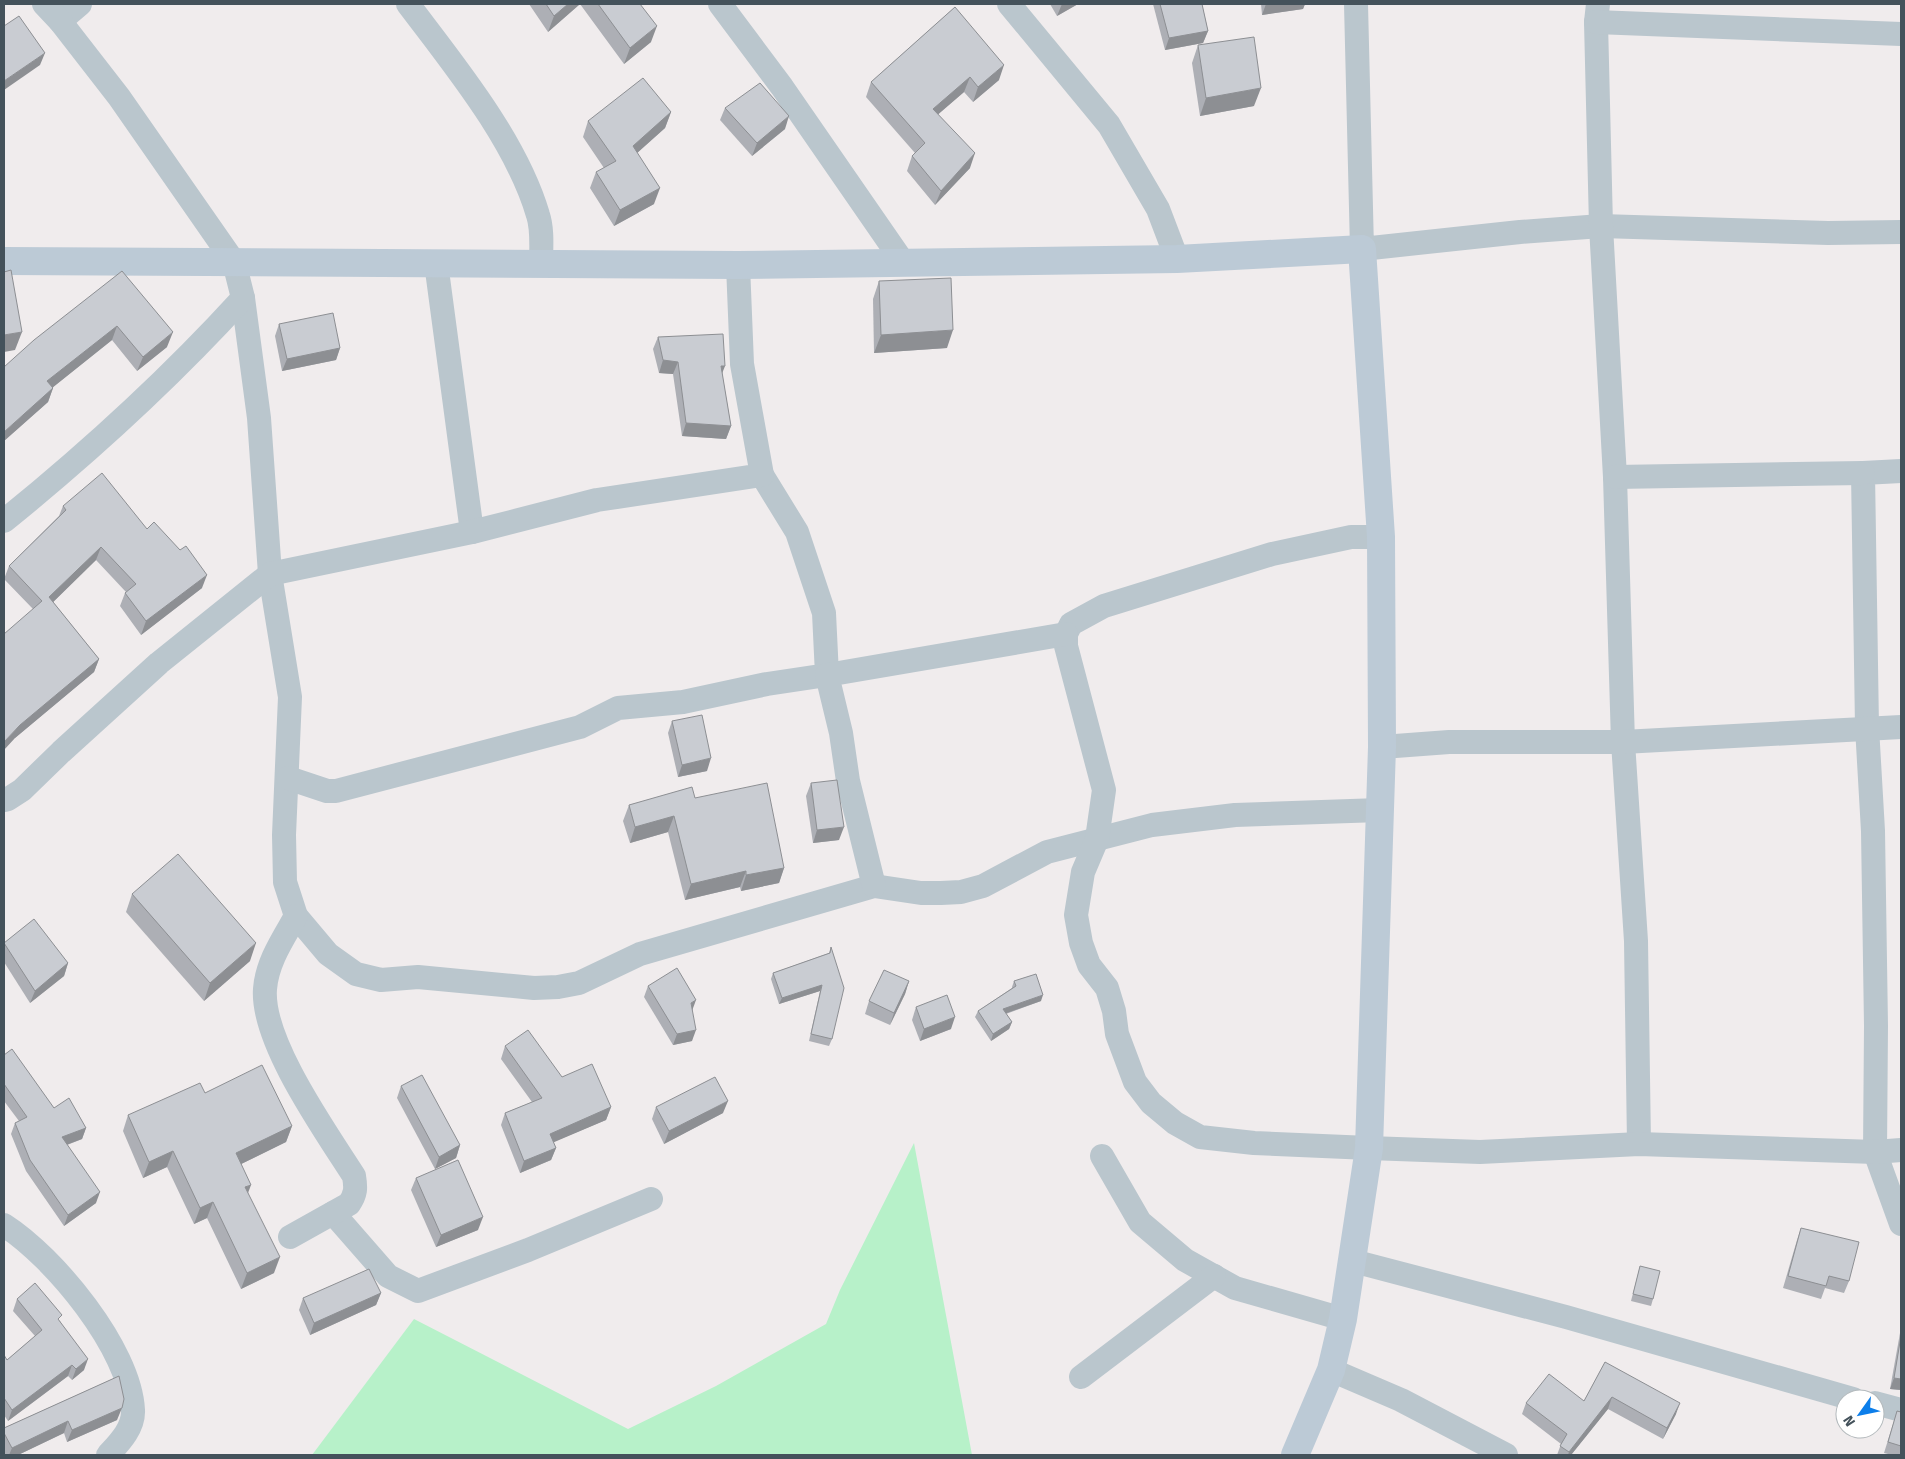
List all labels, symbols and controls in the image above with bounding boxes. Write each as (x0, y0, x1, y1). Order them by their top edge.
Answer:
north arrow (1835, 1389, 1885, 1439)
text: N (1840, 1412, 1859, 1429)

